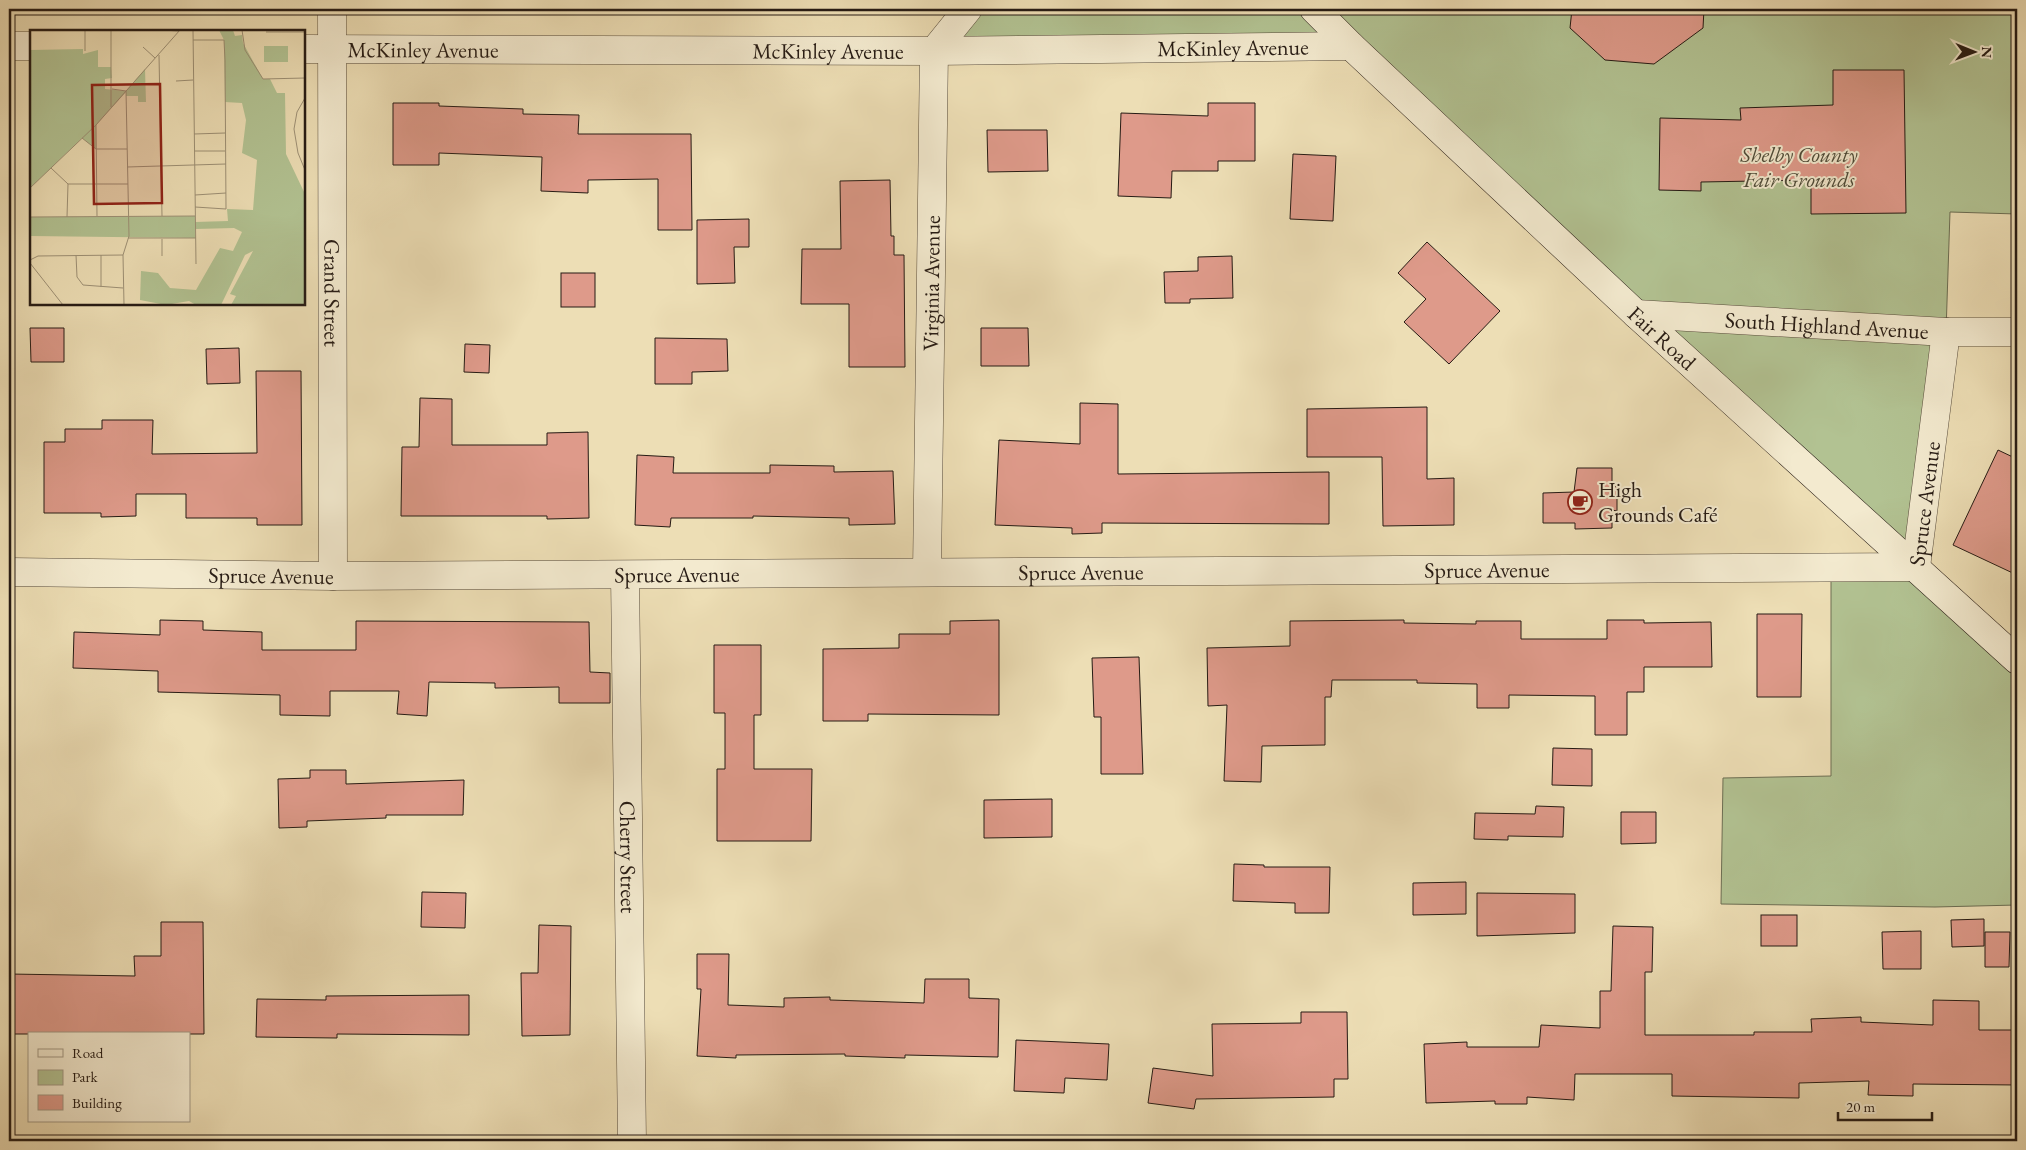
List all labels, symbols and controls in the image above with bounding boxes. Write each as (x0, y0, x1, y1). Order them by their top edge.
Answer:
north arrow (1948, 28, 1998, 78)
inset map (30, 30, 305, 305)
street label: McKinley Avenue (1157, 33, 1309, 63)
street label: McKinley Avenue (347, 35, 499, 65)
street label: McKinley Avenue (752, 36, 904, 66)
text: N (1978, 46, 1996, 59)
park label: Shelby County Fair Grounds (1739, 140, 1858, 194)
street label: Virginia Avenue (916, 215, 947, 351)
street label: Grand Street (317, 239, 347, 347)
street label: Fair Road (1621, 300, 1703, 377)
street label: South Highland Avenue (1724, 305, 1930, 346)
street label: Spruce Avenue (1902, 439, 1947, 568)
place label: High Grounds Café (1598, 475, 1718, 529)
cafe icon: High Grounds Café (1567, 489, 1593, 515)
street label: Spruce Avenue (1424, 555, 1550, 585)
street label: Spruce Avenue (1018, 557, 1144, 587)
street label: Spruce Avenue (208, 560, 334, 591)
street label: Spruce Avenue (614, 560, 740, 589)
street label: Cherry Street (613, 800, 643, 914)
legend (28, 1032, 190, 1122)
text: Road (72, 1043, 104, 1062)
text: Park (72, 1067, 99, 1086)
scale bar (1838, 1090, 1932, 1122)
text: Building (72, 1093, 122, 1112)
text: 20 m (1846, 1097, 1875, 1116)

